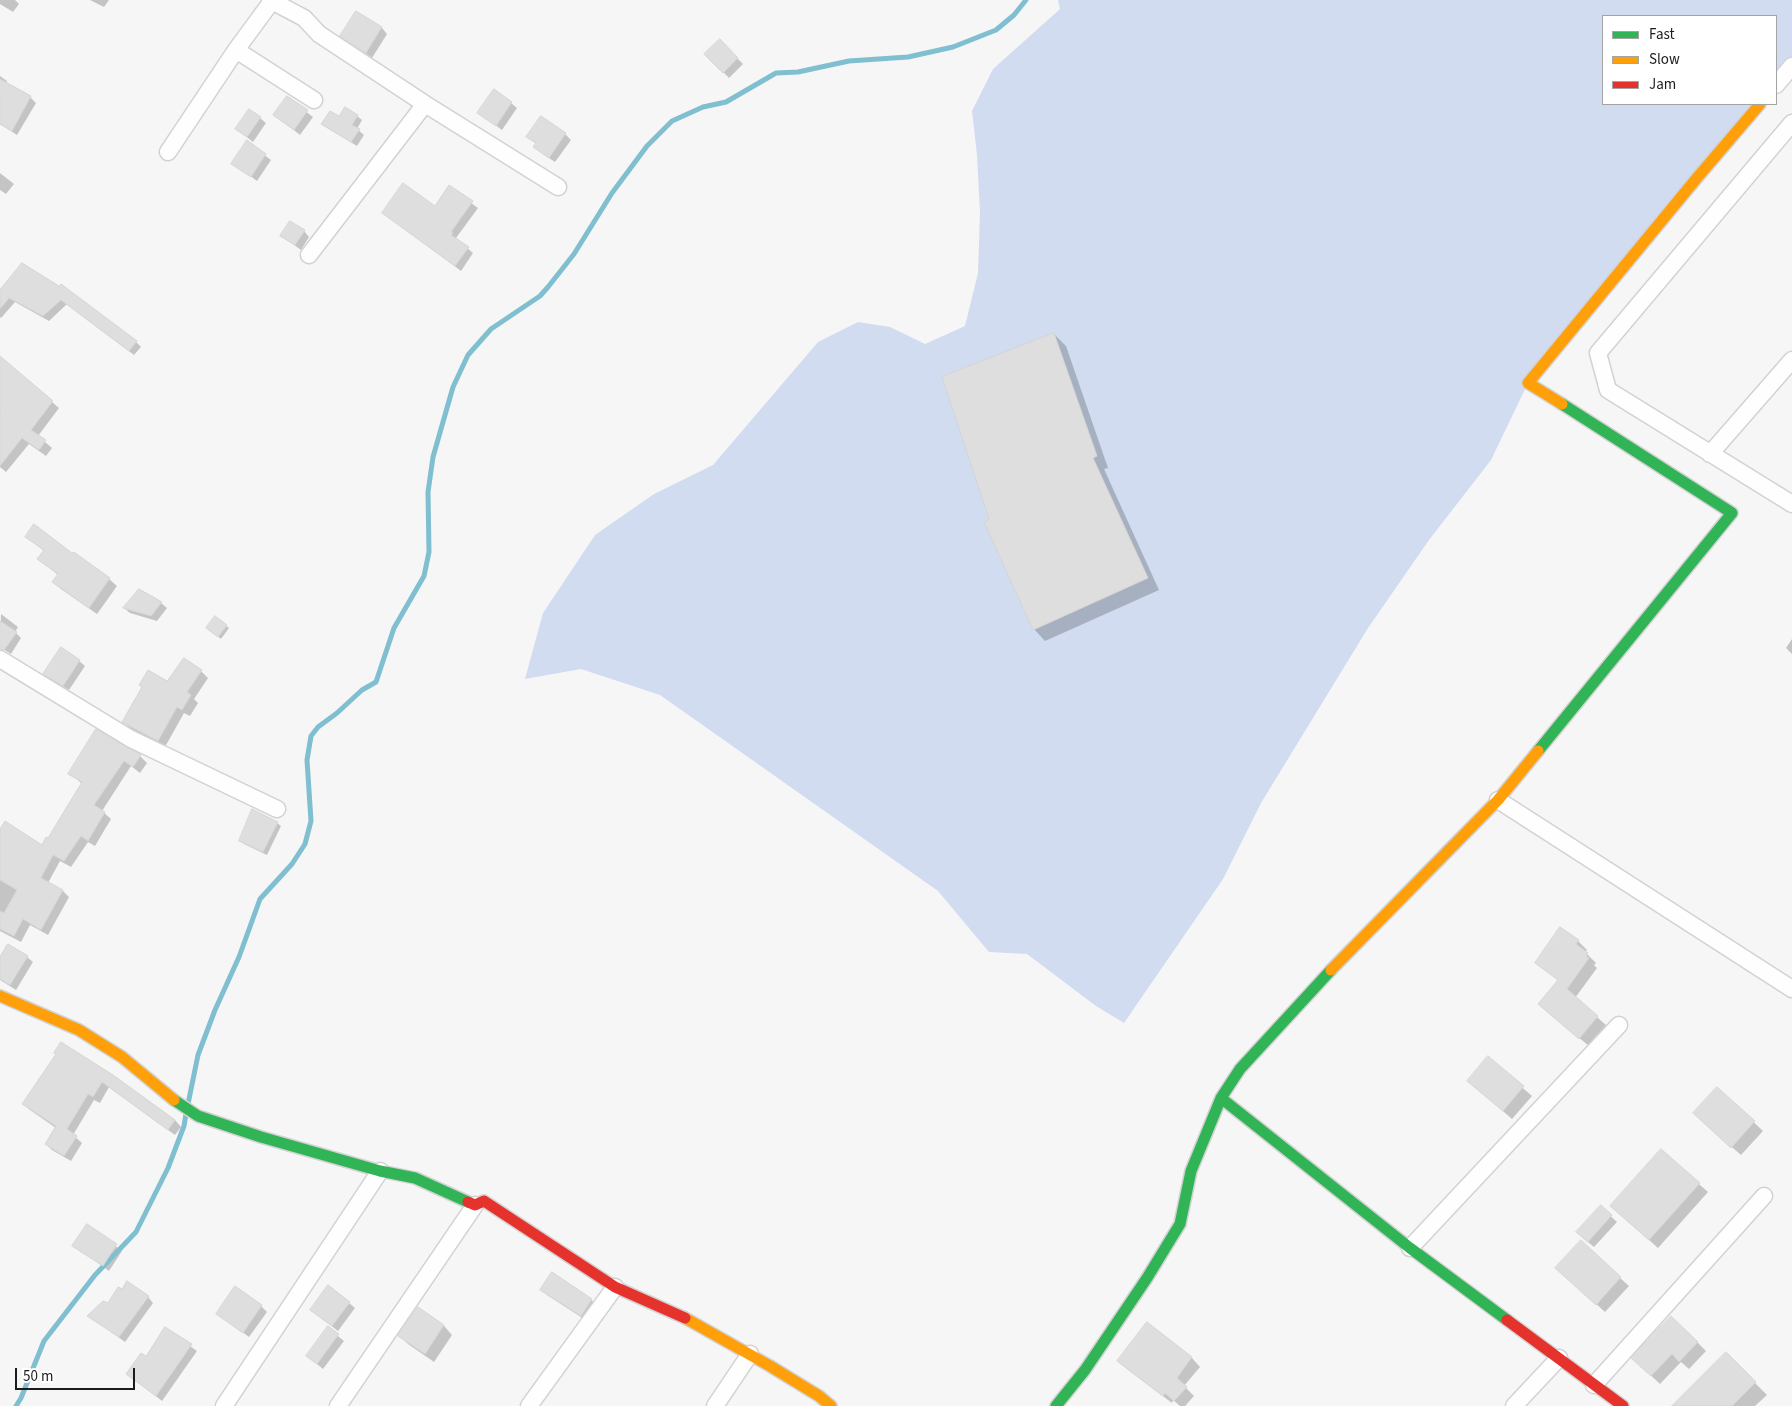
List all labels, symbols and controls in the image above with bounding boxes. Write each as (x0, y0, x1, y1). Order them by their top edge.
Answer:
legend (1602, 15, 1777, 105)
text: Fast (1649, 24, 1675, 45)
text: Slow (1649, 49, 1680, 70)
text: Jam (1649, 74, 1676, 95)
scale bar (18, 1358, 138, 1390)
text: 50 m (23, 1366, 53, 1387)

